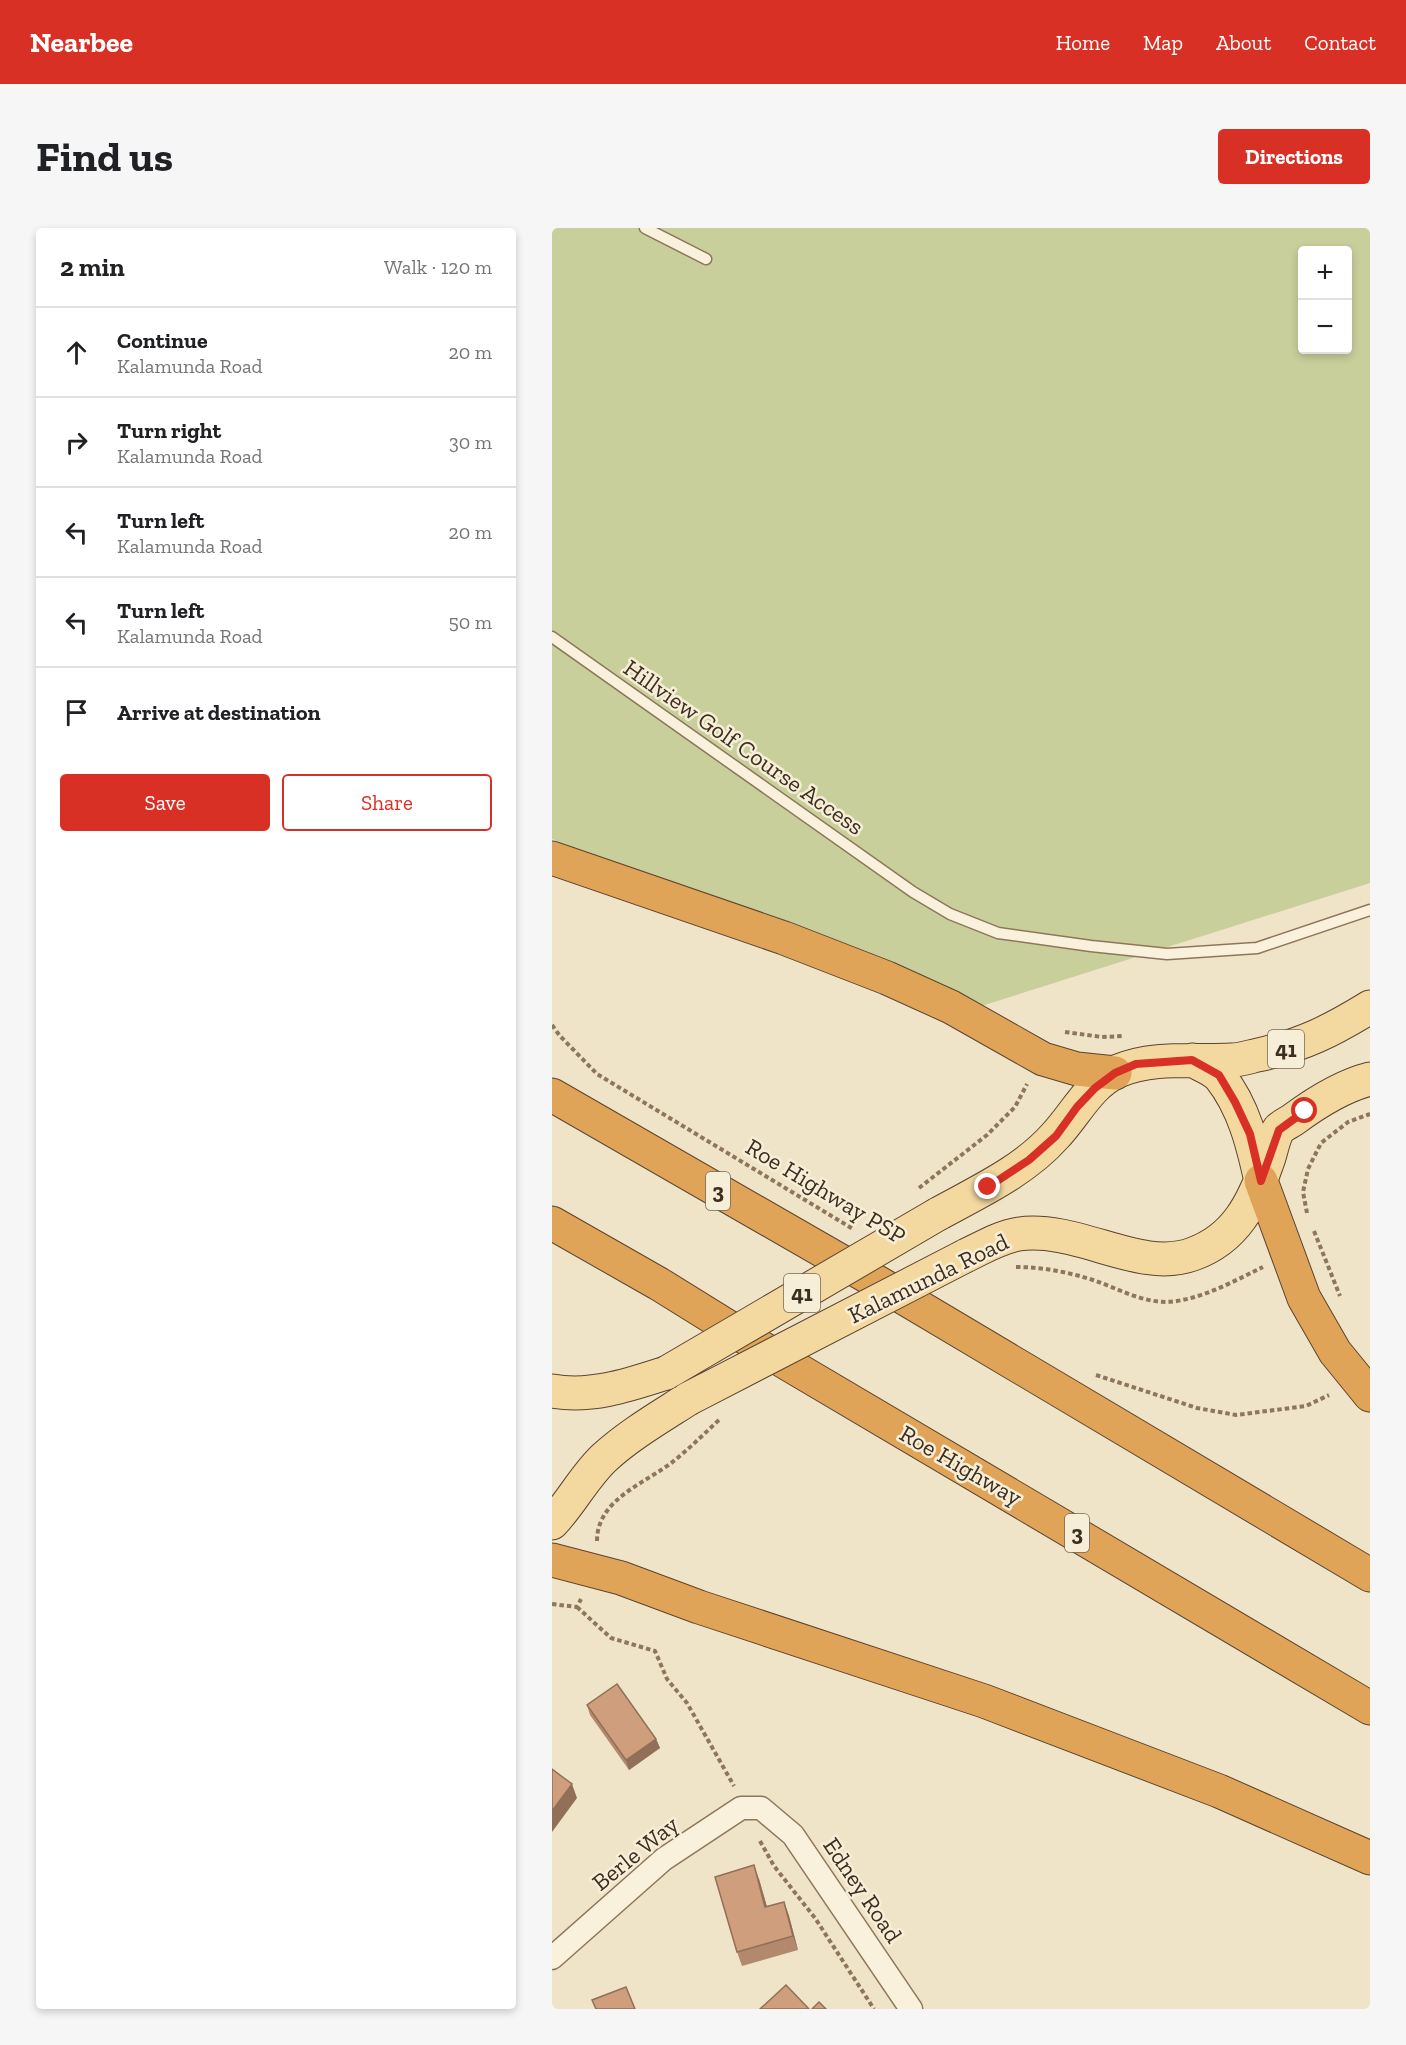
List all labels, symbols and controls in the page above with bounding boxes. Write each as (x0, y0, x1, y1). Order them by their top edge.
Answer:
text: Nearbee (30, 26, 133, 59)
text: Home (1056, 30, 1110, 55)
text: Map (1143, 30, 1183, 55)
text: About (1216, 30, 1271, 55)
text: Contact (1304, 30, 1376, 55)
button: Directions (1218, 129, 1370, 184)
text: Find us (36, 131, 173, 182)
map controls (1298, 246, 1352, 354)
button: + (1298, 246, 1352, 300)
text: 2 min (60, 251, 125, 283)
text: Walk · 120 m (384, 255, 492, 279)
button: − (1298, 300, 1352, 354)
text: Continue (117, 327, 208, 354)
icon: ahead (60, 336, 93, 369)
text: 20 m (448, 340, 492, 364)
text: Kalamunda Road (117, 354, 263, 378)
text: Turn right (117, 417, 221, 444)
icon: right (60, 426, 93, 459)
text: 30 m (449, 430, 492, 454)
text: Kalamunda Road (117, 444, 263, 468)
text: Turn left (117, 507, 204, 534)
icon: left (60, 516, 93, 549)
text: 20 m (448, 520, 492, 544)
text: Kalamunda Road (117, 534, 263, 558)
text: Turn left (117, 597, 204, 624)
icon: left (60, 606, 93, 639)
text: 50 m (448, 610, 492, 634)
text: Kalamunda Road (117, 624, 263, 648)
street label: Hillview Golf Course Access (618, 653, 870, 841)
icon: arrive (60, 696, 93, 729)
text: Arrive at destination (117, 699, 320, 726)
button: Save (60, 774, 270, 831)
button: Share (282, 774, 492, 831)
road number: 41 (1268, 1030, 1304, 1068)
route start (1291, 1097, 1317, 1123)
street label: Roe Highway PSP (741, 1132, 911, 1250)
road number: 3 (706, 1172, 730, 1210)
route end (974, 1173, 1000, 1199)
street label: Kalamunda Road (843, 1227, 1013, 1329)
road number: 41 (784, 1274, 820, 1312)
street label: Roe Highway (895, 1418, 1028, 1512)
road number: 3 (1065, 1514, 1089, 1552)
street label: Berle Way (586, 1809, 685, 1897)
street label: Edney Road (817, 1832, 909, 1948)

